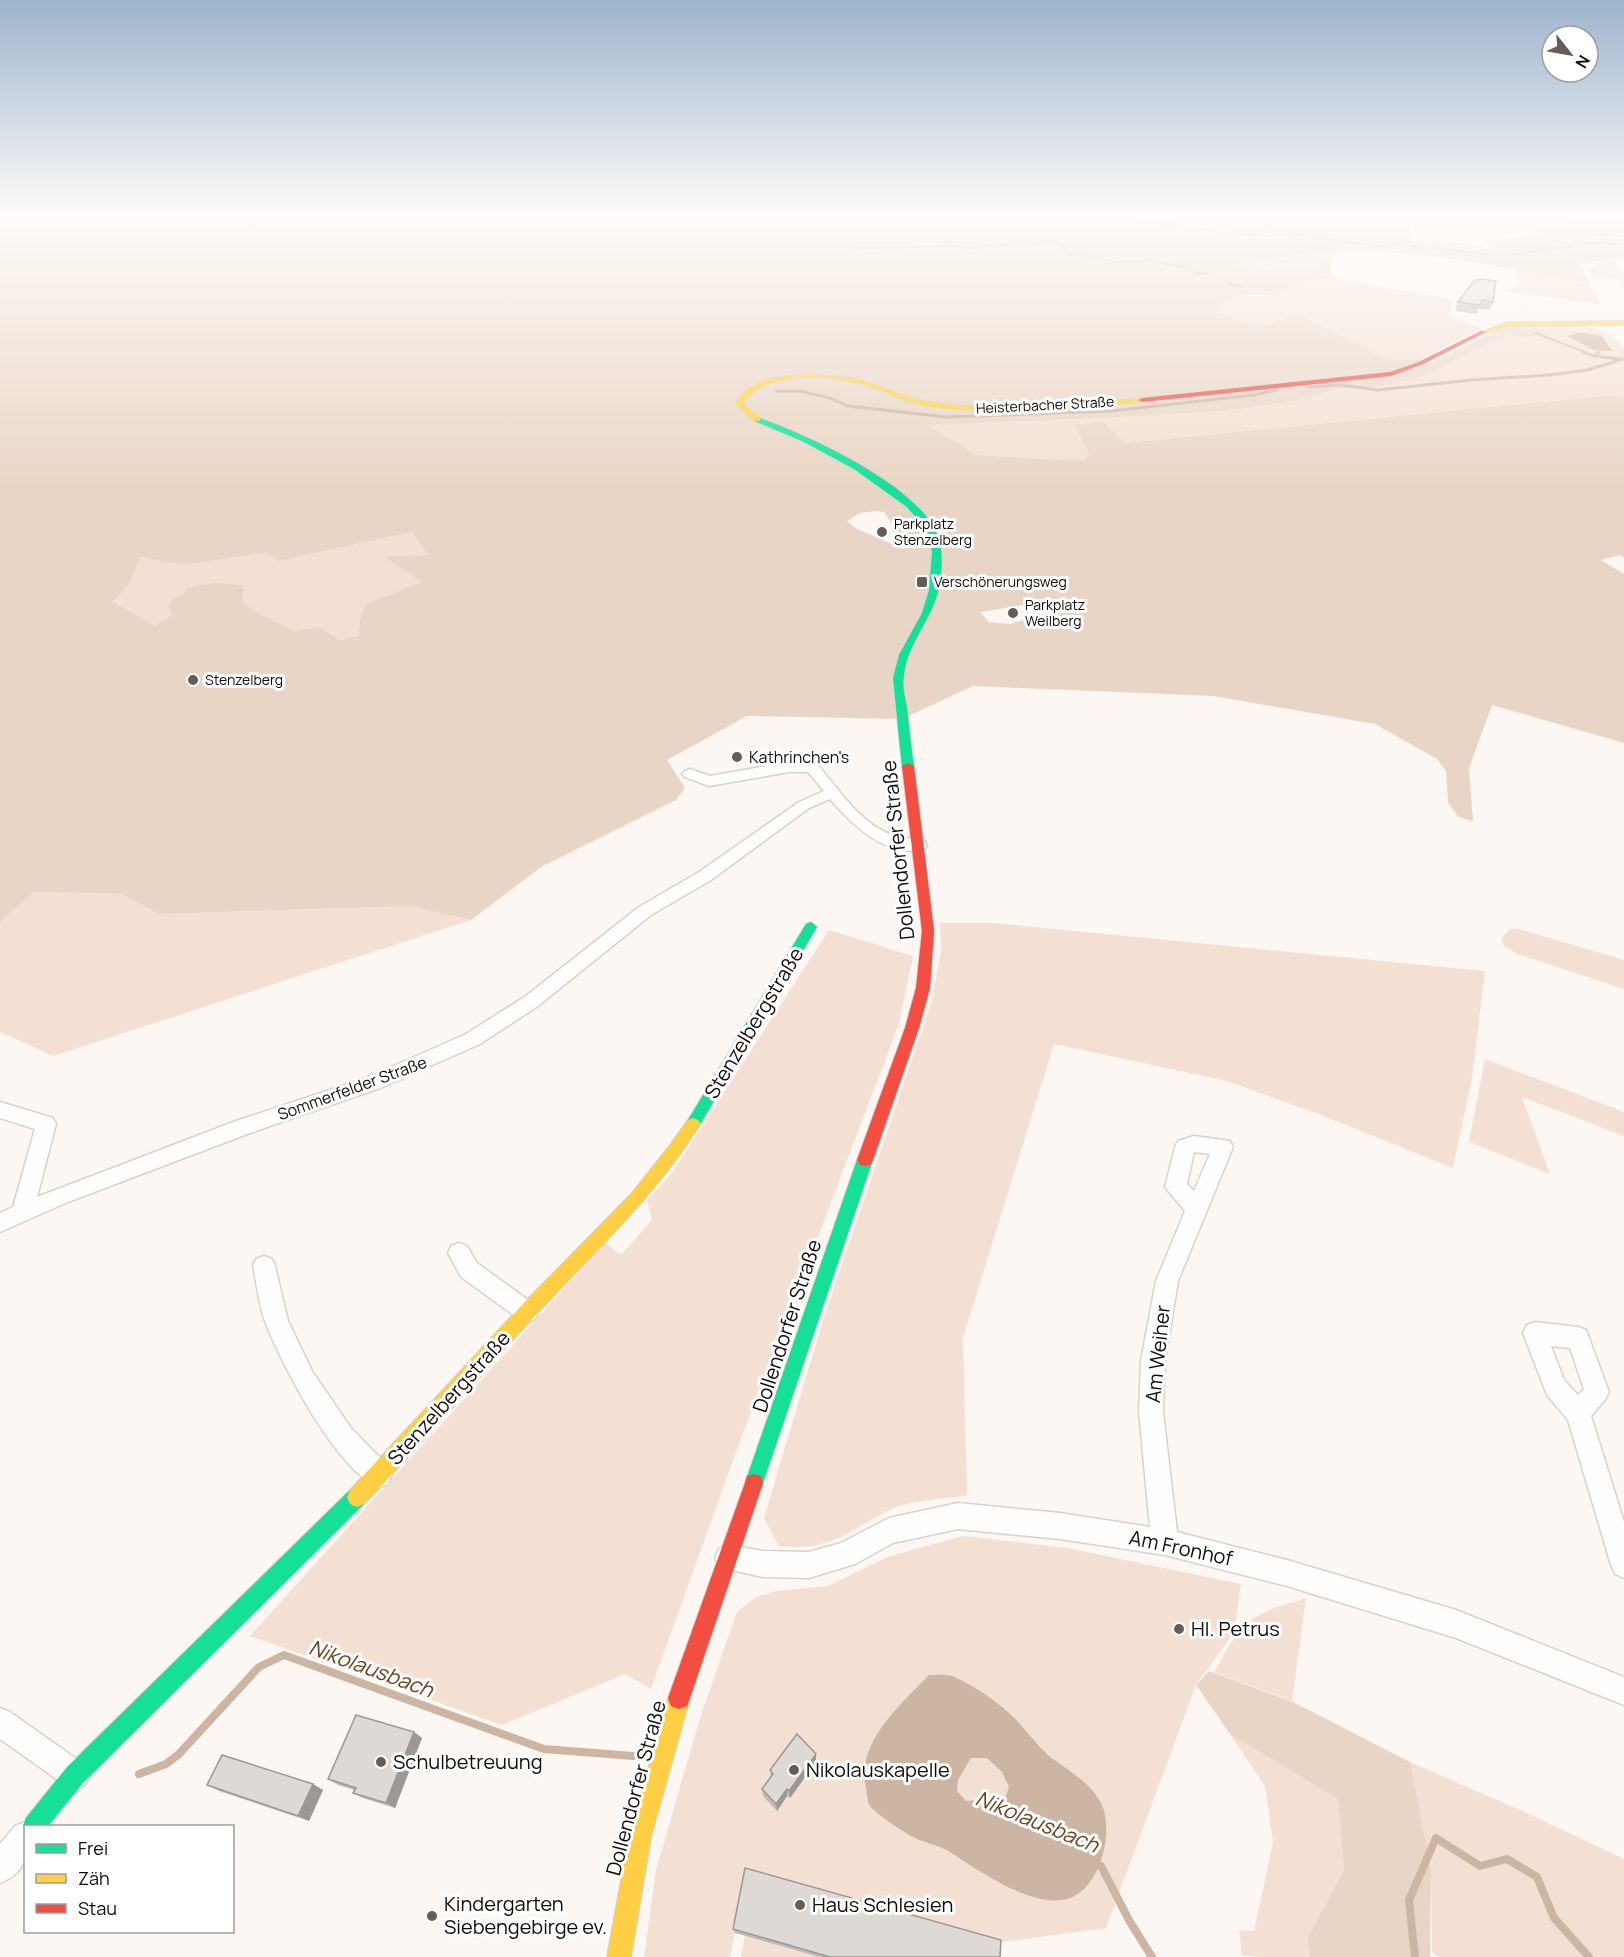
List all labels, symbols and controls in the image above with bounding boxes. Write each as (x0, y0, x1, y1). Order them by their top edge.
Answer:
north arrow (1540, 24, 1600, 84)
text: N (1570, 51, 1595, 72)
street label: Heisterbacher Straße (975, 391, 1115, 418)
place label: Parkplatz Stenzelberg (894, 514, 972, 549)
marker: Parkplatz Stenzelberg (875, 525, 889, 539)
place label: Verschönerungsweg (934, 572, 1067, 591)
marker: Verschönerungsweg (915, 575, 929, 589)
place label: Parkplatz Weilberg (1025, 595, 1085, 630)
marker: Parkplatz Weilberg (1006, 606, 1020, 620)
place label: Stenzelberg (205, 670, 283, 689)
marker: Stenzelberg (186, 673, 200, 687)
place label: Kathrinchen's (749, 746, 849, 768)
marker: Kathrinchen's (730, 750, 744, 764)
street label: Dollendorfer Straße (875, 759, 920, 941)
street label: Stenzelbergstraße (698, 942, 809, 1103)
street label: Sommerfelder Straße (274, 1051, 430, 1125)
street label: Dollendorfer Straße (746, 1236, 827, 1416)
street label: Am Weiher (1139, 1304, 1176, 1404)
street label: Stenzelbergstraße (381, 1325, 516, 1470)
street label: Am Fronhof (1127, 1523, 1235, 1572)
place label: Hl. Petrus (1191, 1615, 1280, 1642)
marker: Hl. Petrus (1172, 1622, 1186, 1636)
water label: Nikolausbach (305, 1633, 439, 1704)
street label: Dollendorfer Straße (599, 1697, 672, 1878)
place label: Schulbetreuung (393, 1748, 543, 1775)
marker: Schulbetreuung (374, 1755, 388, 1769)
place label: Nikolauskapelle (806, 1756, 950, 1783)
marker: Nikolauskapelle (787, 1763, 801, 1777)
water label: Nikolausbach (972, 1784, 1104, 1859)
legend (24, 1825, 234, 1933)
text: Frei (78, 1836, 108, 1860)
text: Zäh (78, 1866, 110, 1890)
place label: Kindergarten Siebengebirge ev. (444, 1890, 607, 1940)
place label: Haus Schlesien (812, 1891, 953, 1918)
text: Stau (78, 1896, 117, 1920)
marker: Haus Schlesien (793, 1898, 807, 1912)
marker: Kindergarten Siebengebirge ev. (425, 1909, 439, 1923)

